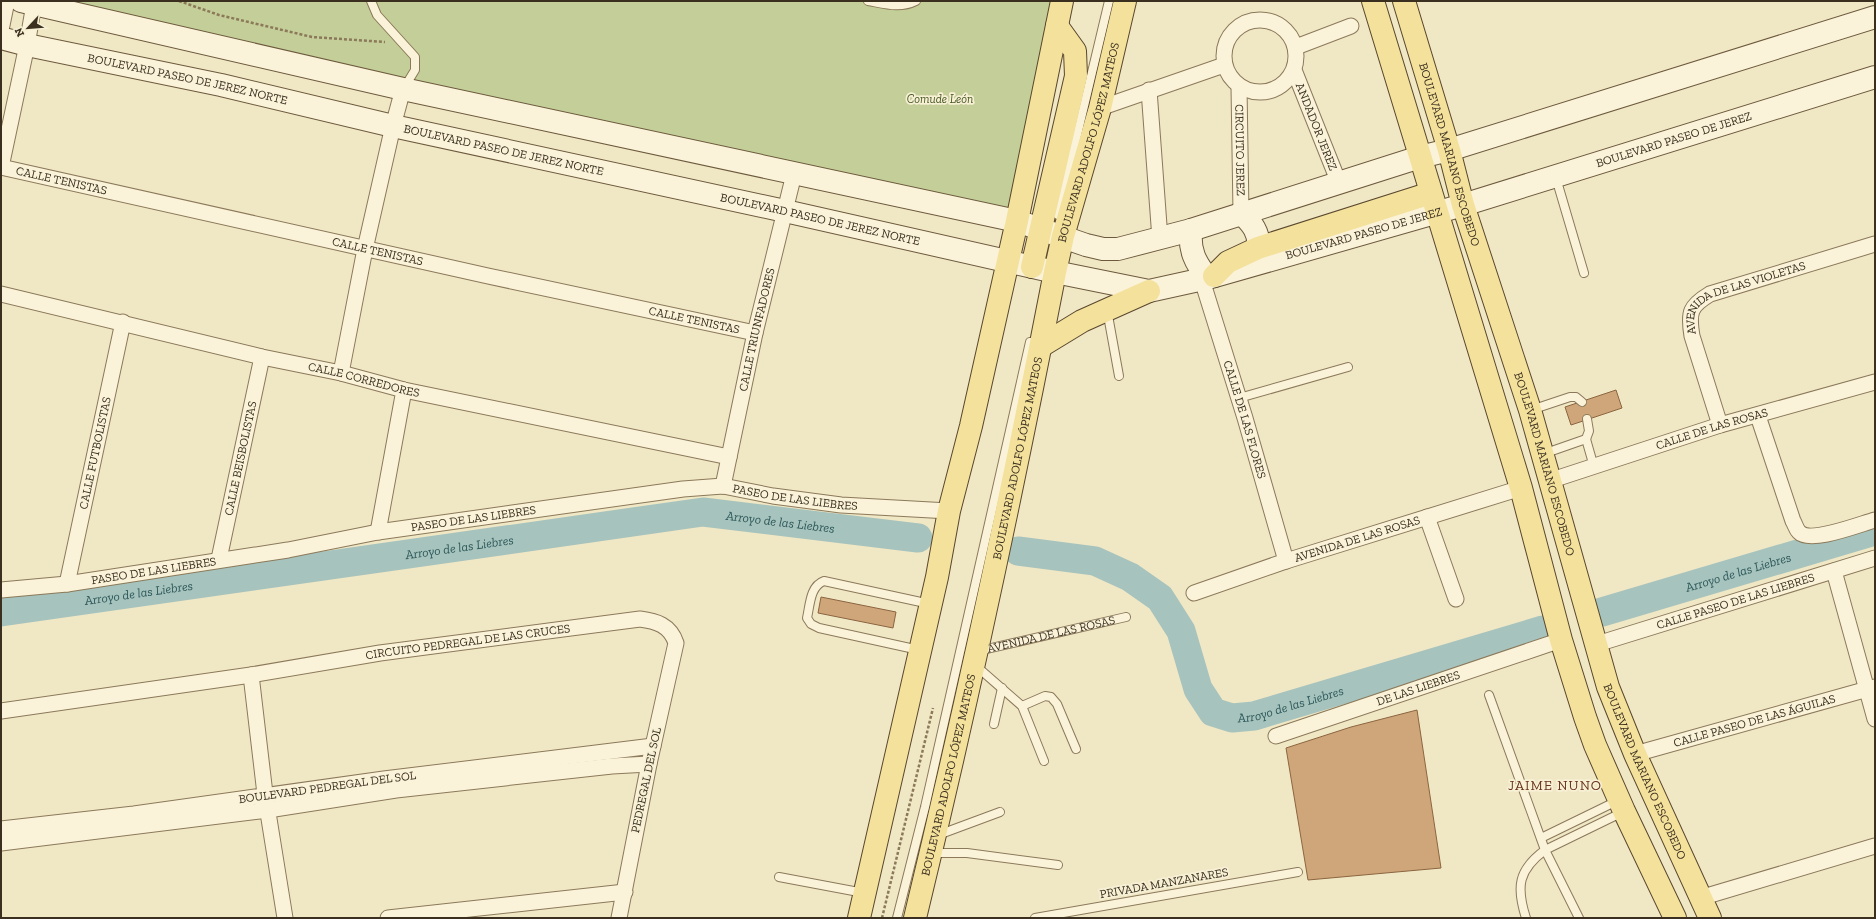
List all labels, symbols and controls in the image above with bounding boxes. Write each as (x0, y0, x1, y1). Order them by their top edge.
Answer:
north arrow (8, 8, 48, 48)
text: N (12, 25, 27, 39)
street label: BOULEVARD ADOLFO LÓPEZ MATEOS (1055, 41, 1122, 244)
street label: BOULEVARD PASEO DE JEREZ NORTE (86, 51, 289, 108)
street label: BOULEVARD MARIANO ESCOBEDO (1416, 61, 1483, 248)
street label: ANDADOR JEREZ (1293, 81, 1340, 173)
park label: Comude León (907, 92, 973, 106)
street label: CIRCUITO JEREZ (1232, 104, 1248, 196)
street label: BOULEVARD PASEO DE JEREZ (1594, 109, 1753, 170)
street label: BOULEVARD PASEO DE JEREZ NORTE (402, 122, 605, 178)
street label: CALLE TENISTAS (15, 164, 108, 198)
street label: BOULEVARD PASEO DE JEREZ NORTE (719, 190, 921, 248)
street label: BOULEVARD PASEO DE JEREZ (1284, 204, 1444, 262)
street label: CALLE TENISTAS (331, 234, 425, 268)
street label: AVENIDA DE LAS VIOLETAS (1683, 258, 1807, 335)
street label: CALLE TRIUNFADORES (736, 266, 778, 393)
street label: CALLE TENISTAS (647, 304, 741, 337)
street label: BOULEVARD ADOLFO LÓPEZ MATEOS (990, 356, 1045, 561)
street label: CALLE DE LAS FLORES (1220, 359, 1269, 480)
street label: CALLE CORREDORES (307, 360, 421, 400)
street label: BOULEVARD MARIANO ESCOBEDO (1511, 370, 1578, 558)
street label: CALLE FUTBOLISTAS (76, 395, 114, 511)
street label: CALLE BEISBOLISTAS (221, 400, 259, 517)
street label: CALLE DE LAS ROSAS (1654, 405, 1769, 453)
street label: PASEO DE LAS LIEBRES (732, 481, 858, 513)
street label: PASEO DE LAS LIEBRES (410, 503, 537, 534)
water label: Arroyo de las Liebres (724, 508, 836, 536)
street label: AVENIDA DE LAS ROSAS (1293, 513, 1422, 565)
water label: Arroyo de las Liebres (403, 532, 515, 562)
water label: Arroyo de las Liebres (1683, 549, 1793, 595)
street label: PASEO DE LAS LIEBRES (90, 554, 217, 587)
street label: CALLE PASEO DE LAS LIEBRES (1655, 570, 1816, 632)
water label: Arroyo de las Liebres (82, 578, 194, 608)
street label: AVENIDA DE LAS ROSAS (986, 613, 1116, 656)
street label: CIRCUITO PEDREGAL DE LAS CRUCES (365, 621, 571, 662)
street label: DE LAS LIEBRES (1375, 668, 1462, 709)
street label: BOULEVARD ADOLFO LÓPEZ MATEOS (918, 673, 978, 877)
street label: BOULEVARD MARIANO ESCOBEDO (1600, 682, 1689, 862)
water label: Arroyo de las Liebres (1236, 683, 1345, 726)
street label: CALLE PASEO DE LAS ÁGUILAS (1672, 691, 1837, 750)
street label: PEDREGAL DEL SOL (628, 726, 664, 834)
street label: BOULEVARD PEDREGAL DEL SOL (238, 768, 417, 806)
district label: JAIME NUNO (1508, 777, 1602, 794)
street label: PRIVADA MANZANARES (1099, 865, 1229, 901)

